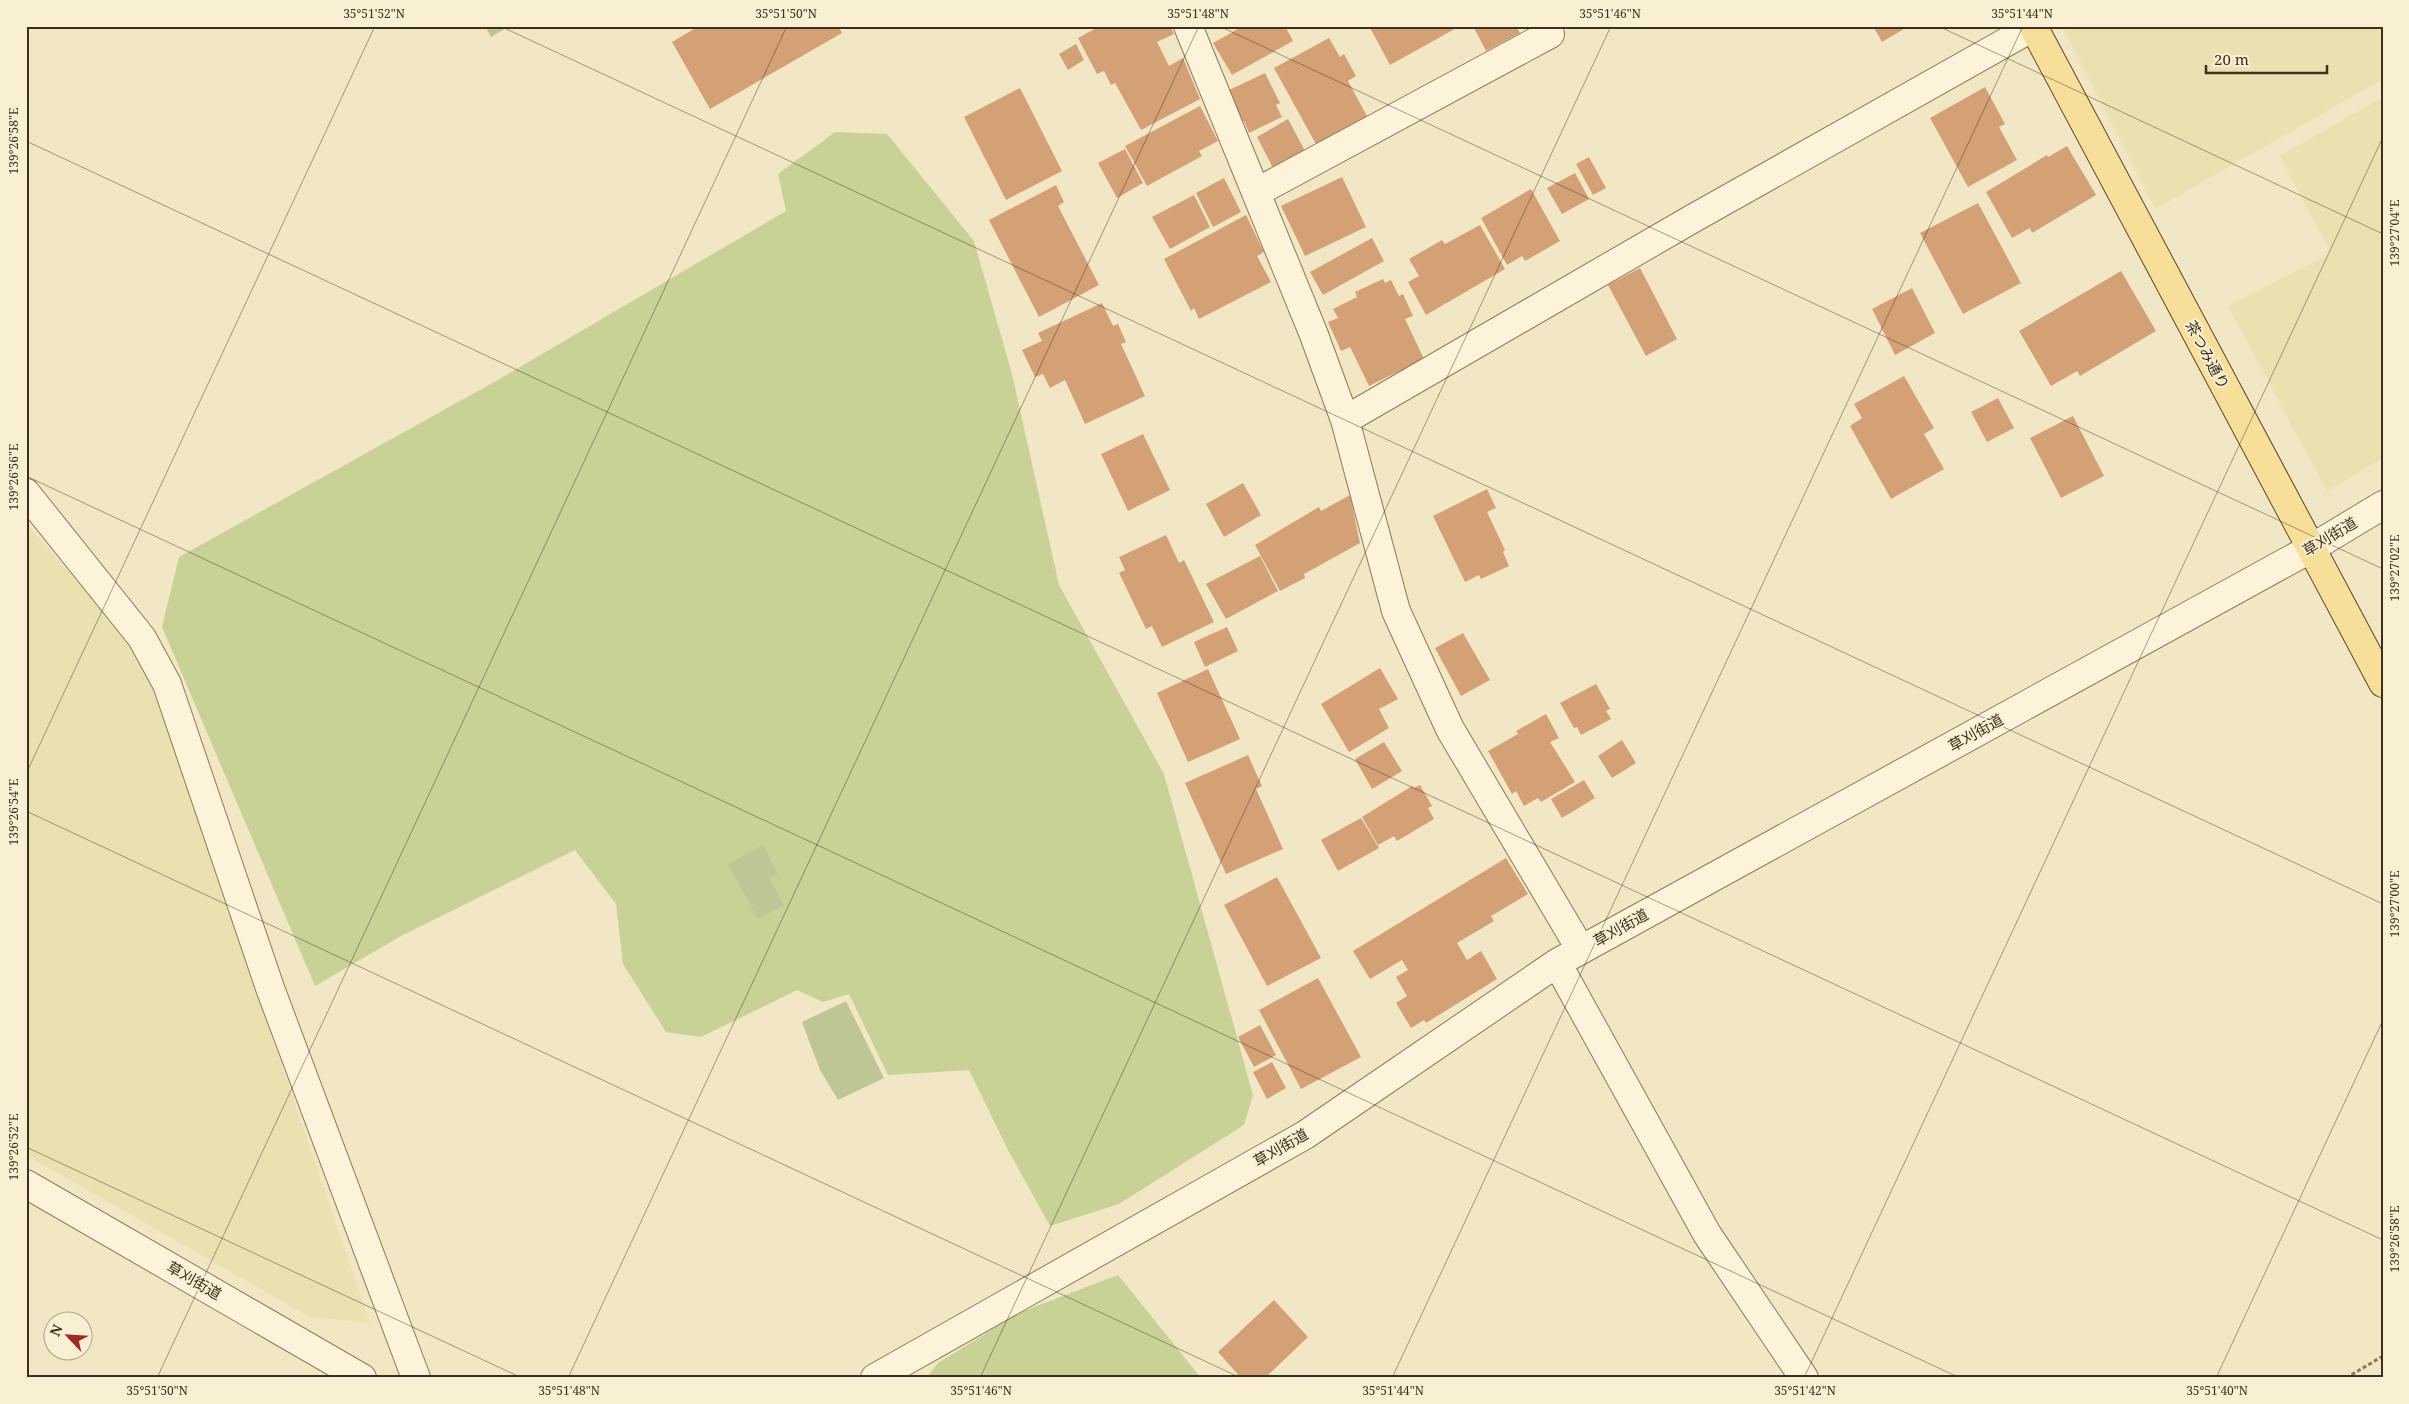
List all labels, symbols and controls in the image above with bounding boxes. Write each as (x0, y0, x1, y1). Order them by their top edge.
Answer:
text: 35°51'52"N (343, 5, 405, 22)
text: 35°51'50"N (755, 5, 817, 22)
text: 35°51'48"N (1167, 5, 1229, 22)
text: 35°51'46"N (1579, 5, 1641, 22)
text: 35°51'44"N (1991, 5, 2053, 22)
scale bar (2206, 42, 2328, 74)
text: 20 m (2214, 49, 2249, 69)
text: 139°26'58"E (5, 108, 22, 174)
text: 139°27'04"E (2386, 200, 2403, 266)
street label: 茶つみ通り (2181, 317, 2234, 392)
text: 139°26'56"E (5, 444, 22, 510)
street label: 草刈街道 (2299, 512, 2360, 560)
text: 139°27'02"E (2386, 535, 2403, 601)
street label: 草刈街道 (1944, 709, 2007, 755)
text: 139°26'54"E (5, 779, 22, 845)
text: 139°27'00"E (2386, 871, 2403, 937)
street label: 草刈街道 (1589, 904, 1652, 950)
text: 139°26'52"E (5, 1114, 22, 1180)
street label: 草刈街道 (1250, 1123, 1311, 1171)
text: 139°26'58"E (2386, 1206, 2403, 1272)
street label: 草刈街道 (164, 1256, 225, 1304)
north arrow (42, 1312, 92, 1362)
text: N (45, 1321, 67, 1339)
text: 35°51'50"N (126, 1382, 188, 1399)
text: 35°51'48"N (538, 1382, 600, 1399)
text: 35°51'46"N (950, 1382, 1012, 1399)
text: 35°51'44"N (1362, 1382, 1424, 1399)
text: 35°51'42"N (1774, 1382, 1836, 1399)
text: 35°51'40"N (2186, 1382, 2248, 1399)

